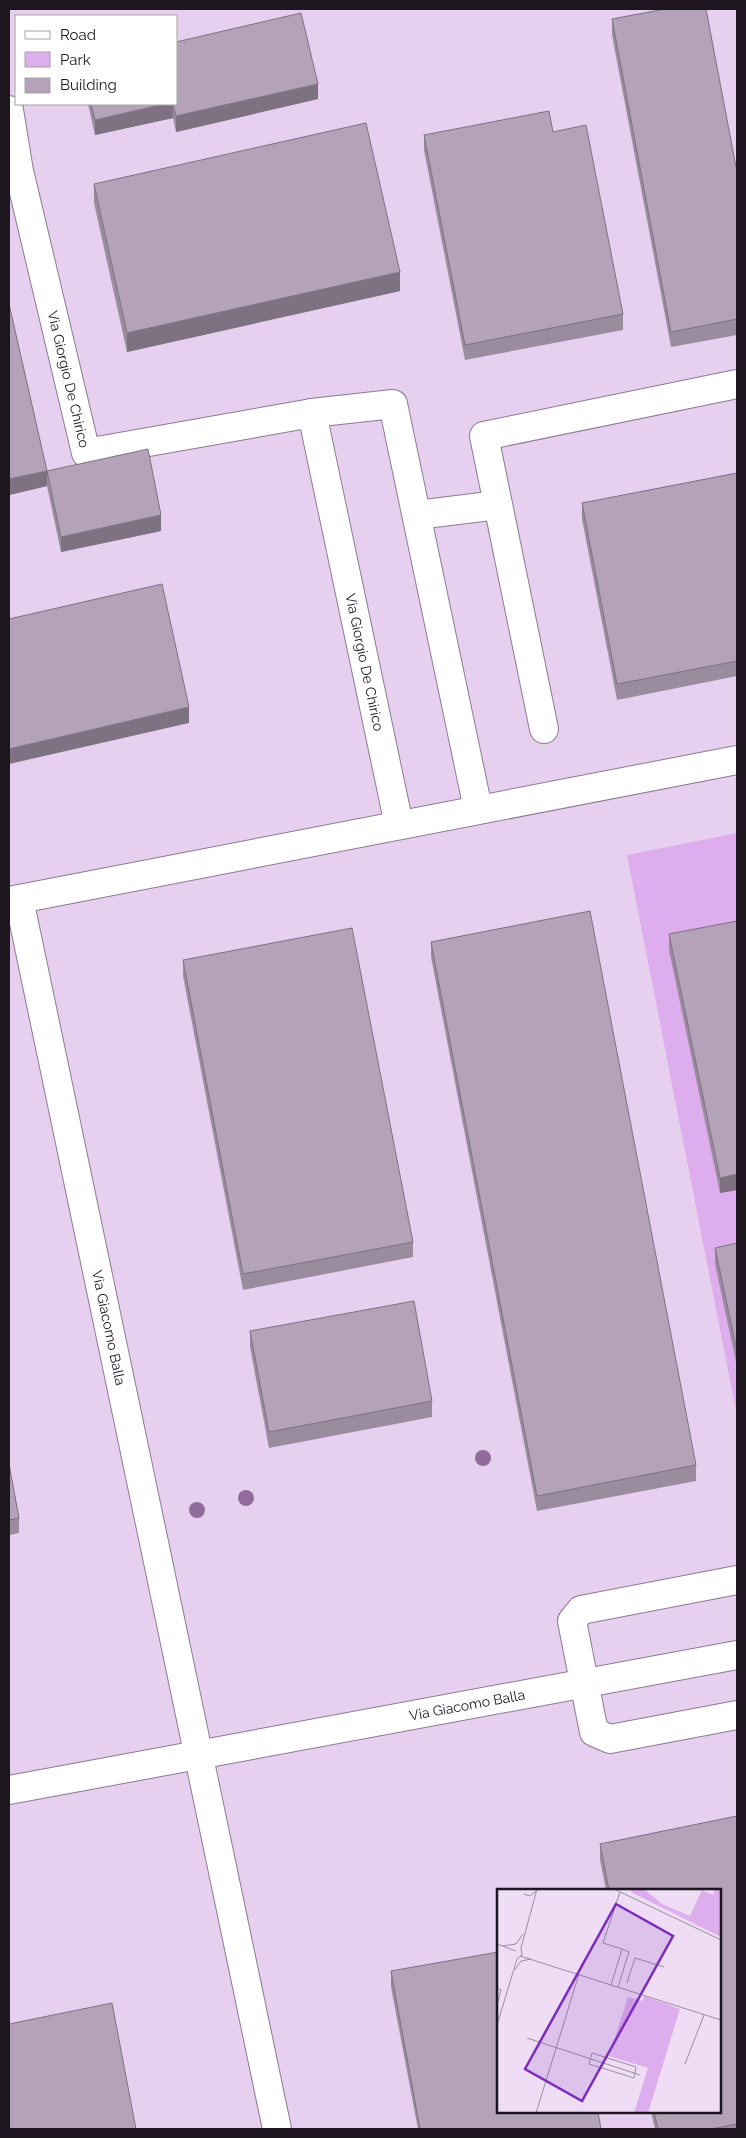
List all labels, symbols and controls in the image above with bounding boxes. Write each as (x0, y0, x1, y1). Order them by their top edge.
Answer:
legend (15, 15, 178, 105)
text: Road (60, 26, 96, 44)
text: Park (60, 51, 91, 69)
text: Building (60, 76, 117, 94)
street label: Via Giorgio De Chirico (45, 309, 92, 449)
street label: Via Giorgio De Chirico (342, 592, 387, 733)
street label: Via Giacomo Balla (89, 1269, 129, 1387)
street label: Via Giacomo Balla (408, 1686, 526, 1724)
inset map (497, 1889, 721, 2113)

